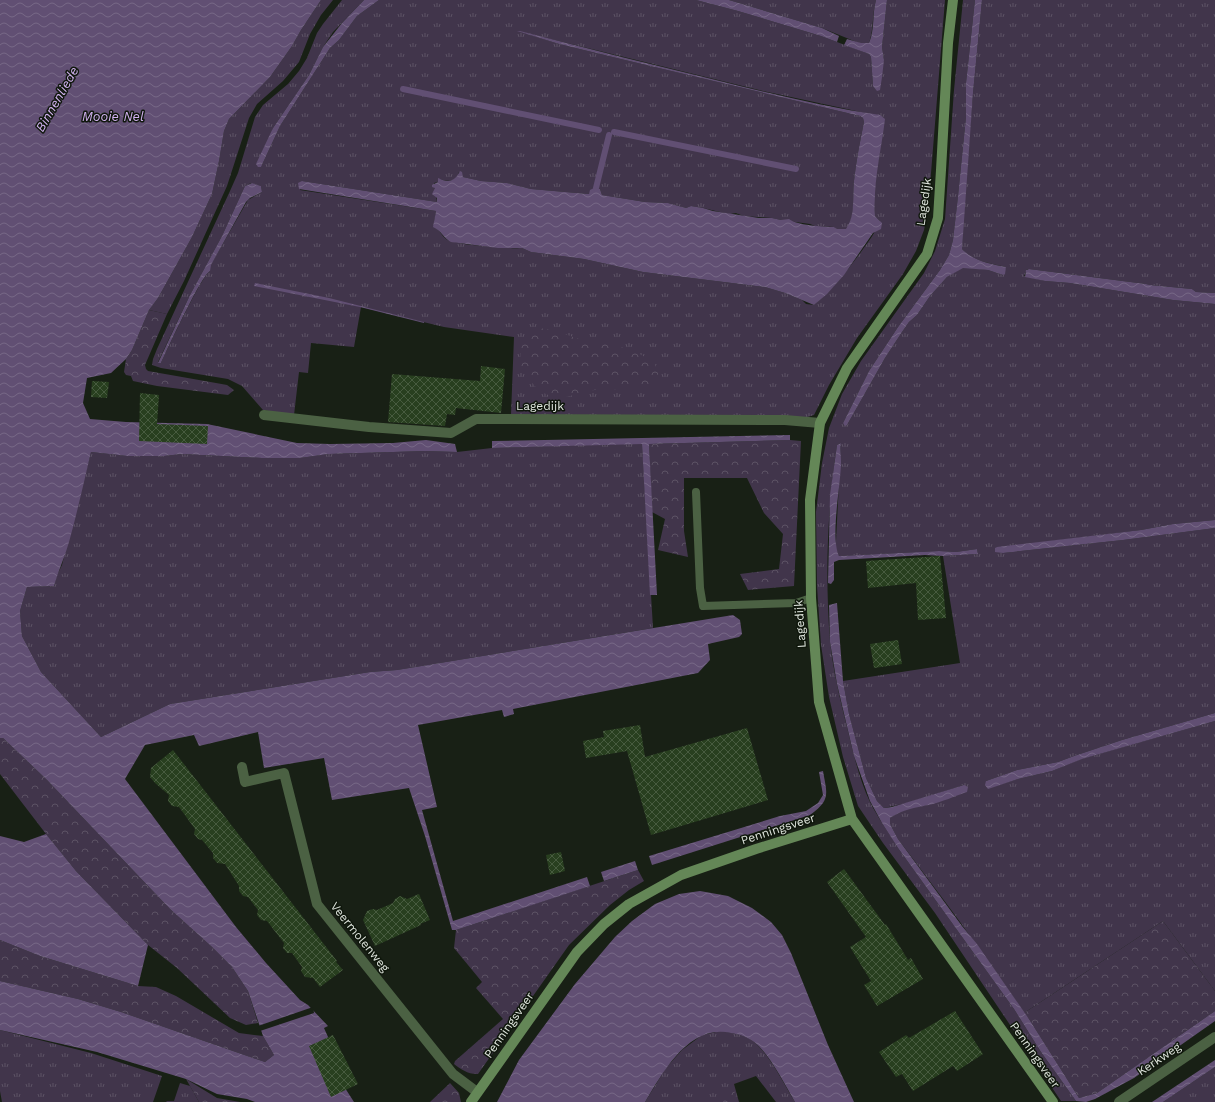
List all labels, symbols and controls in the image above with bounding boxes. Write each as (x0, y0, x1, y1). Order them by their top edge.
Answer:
water label: Binnenliede (32, 64, 82, 134)
water label: Mooie Nel (82, 109, 144, 124)
street label: Lagedijk (914, 177, 934, 227)
street label: Lagedijk (516, 399, 564, 413)
street label: Lagedijk (791, 599, 809, 648)
street label: Penningsveer (739, 810, 817, 848)
street label: Veermolenweg (328, 899, 393, 975)
street label: Penningsveer (481, 989, 537, 1061)
street label: Penningsveer (1007, 1019, 1063, 1091)
street label: Kerkweg (1135, 1039, 1184, 1079)

